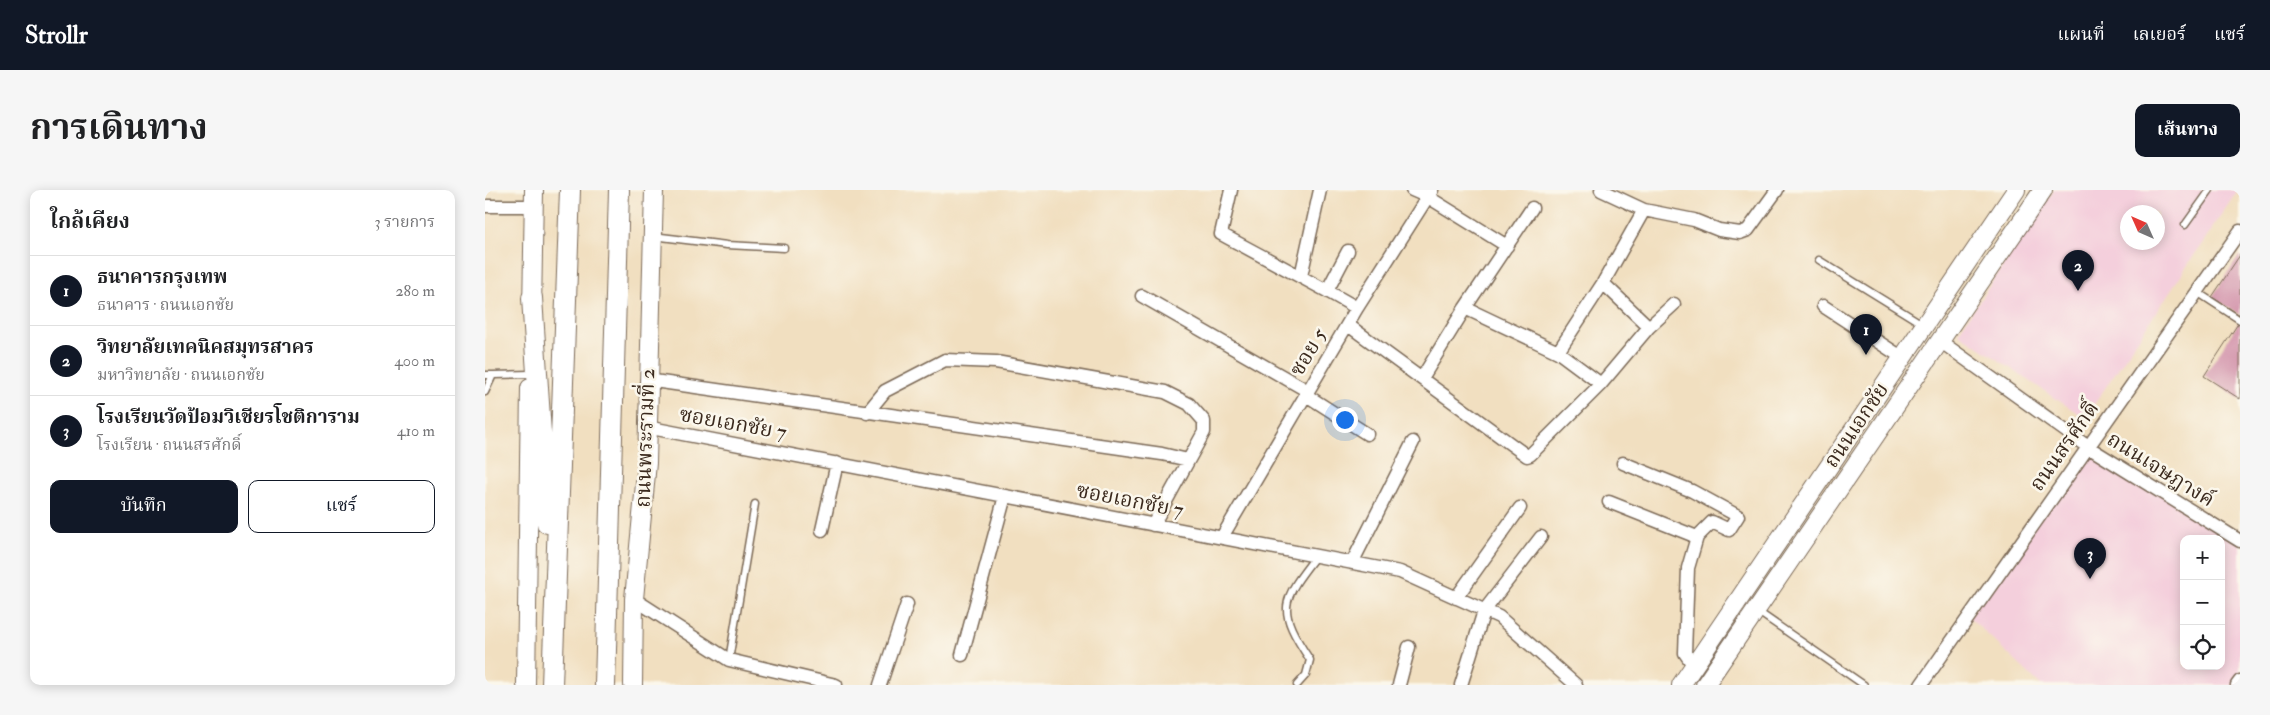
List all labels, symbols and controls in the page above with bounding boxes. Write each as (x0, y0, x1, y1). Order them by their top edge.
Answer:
text: Strollr (25, 20, 88, 51)
text: แผนที่ (2057, 23, 2105, 46)
text: เลเยอร์ (2133, 23, 2186, 46)
text: แชร์ (2214, 23, 2245, 46)
button: เส้นทาง (2135, 104, 2240, 157)
text: การเดินทาง (30, 106, 208, 150)
north arrow (2120, 205, 2165, 250)
text: ใกล้เคียง (50, 208, 130, 235)
text: 3 รายการ (375, 212, 435, 232)
pin: 2 (2062, 250, 2094, 291)
text: ธนาคารกรุงเทพ (97, 265, 227, 289)
text: 1 (63, 281, 69, 301)
text: 280 m (395, 281, 435, 301)
text: ธนาคาร · ถนนเอกชัย (97, 295, 234, 315)
pin: 1 (1850, 314, 1882, 355)
street label: ซอย 5 (1284, 323, 1334, 381)
text: วิทยาลัยเทคนิคสมุทรสาคร (97, 335, 314, 359)
text: 2 (62, 351, 70, 371)
text: 400 m (394, 351, 435, 371)
text: มหาวิทยาลัย · ถนนเอกชัย (97, 365, 265, 385)
street label: ถนนพระรามที่ 2 (627, 368, 661, 508)
street label: ถนนเอกชัย (1818, 377, 1895, 473)
street label: ถนนสรศักดิ์ (2021, 394, 2106, 497)
street label: ซอยเอกชัย 7 (677, 401, 789, 446)
text: โรงเรียนวัดป้อมวิเชียรโชติการาม (97, 405, 360, 429)
your location (1332, 407, 1358, 433)
text: 3 (63, 421, 69, 441)
text: 410 m (397, 421, 435, 441)
street label: ถนนเจษฎางค์ (2102, 426, 2220, 513)
text: โรงเรียน · ถนนสรศักดิ์ (97, 435, 241, 455)
street label: ซอยเอกชัย 7 (1074, 477, 1186, 524)
button: บันทึก (50, 480, 238, 533)
button: แชร์ (248, 480, 435, 533)
map controls (2180, 535, 2225, 670)
button: + (2180, 535, 2225, 580)
pin: 3 (2074, 538, 2106, 579)
button: − (2180, 580, 2225, 625)
button: locate (2180, 625, 2225, 670)

